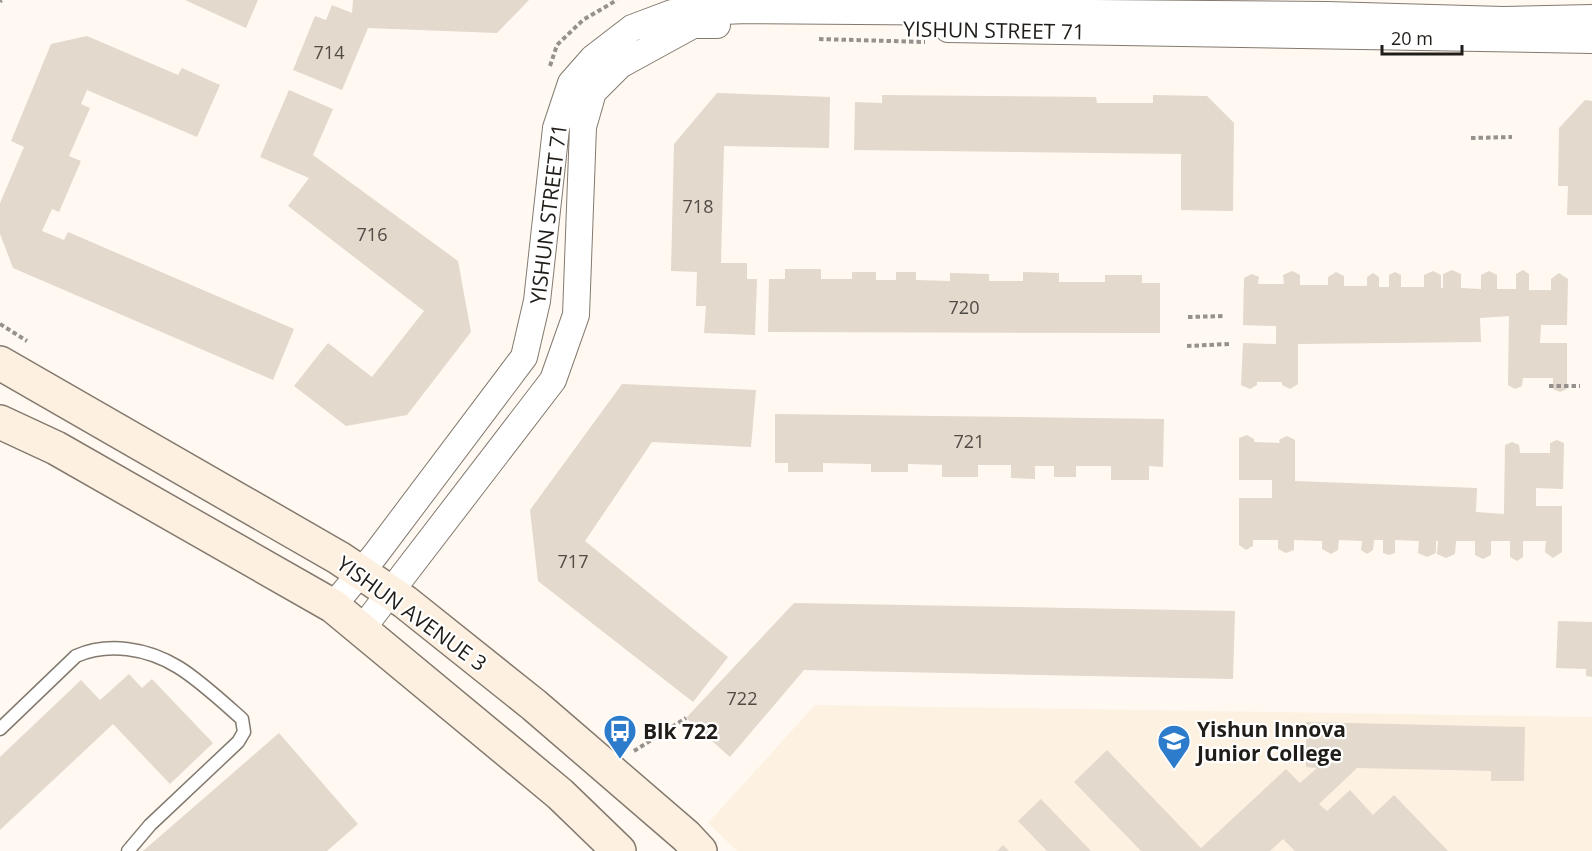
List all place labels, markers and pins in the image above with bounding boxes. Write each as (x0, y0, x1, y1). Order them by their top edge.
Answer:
bus stop icon: Blk 722 (602, 713, 638, 760)
place label: Yishun Innova Junior College (1195, 715, 1346, 767)
place label: Blk 722 (643, 717, 718, 745)
school or university icon: Yishun Innova Junior College (1156, 723, 1192, 770)

